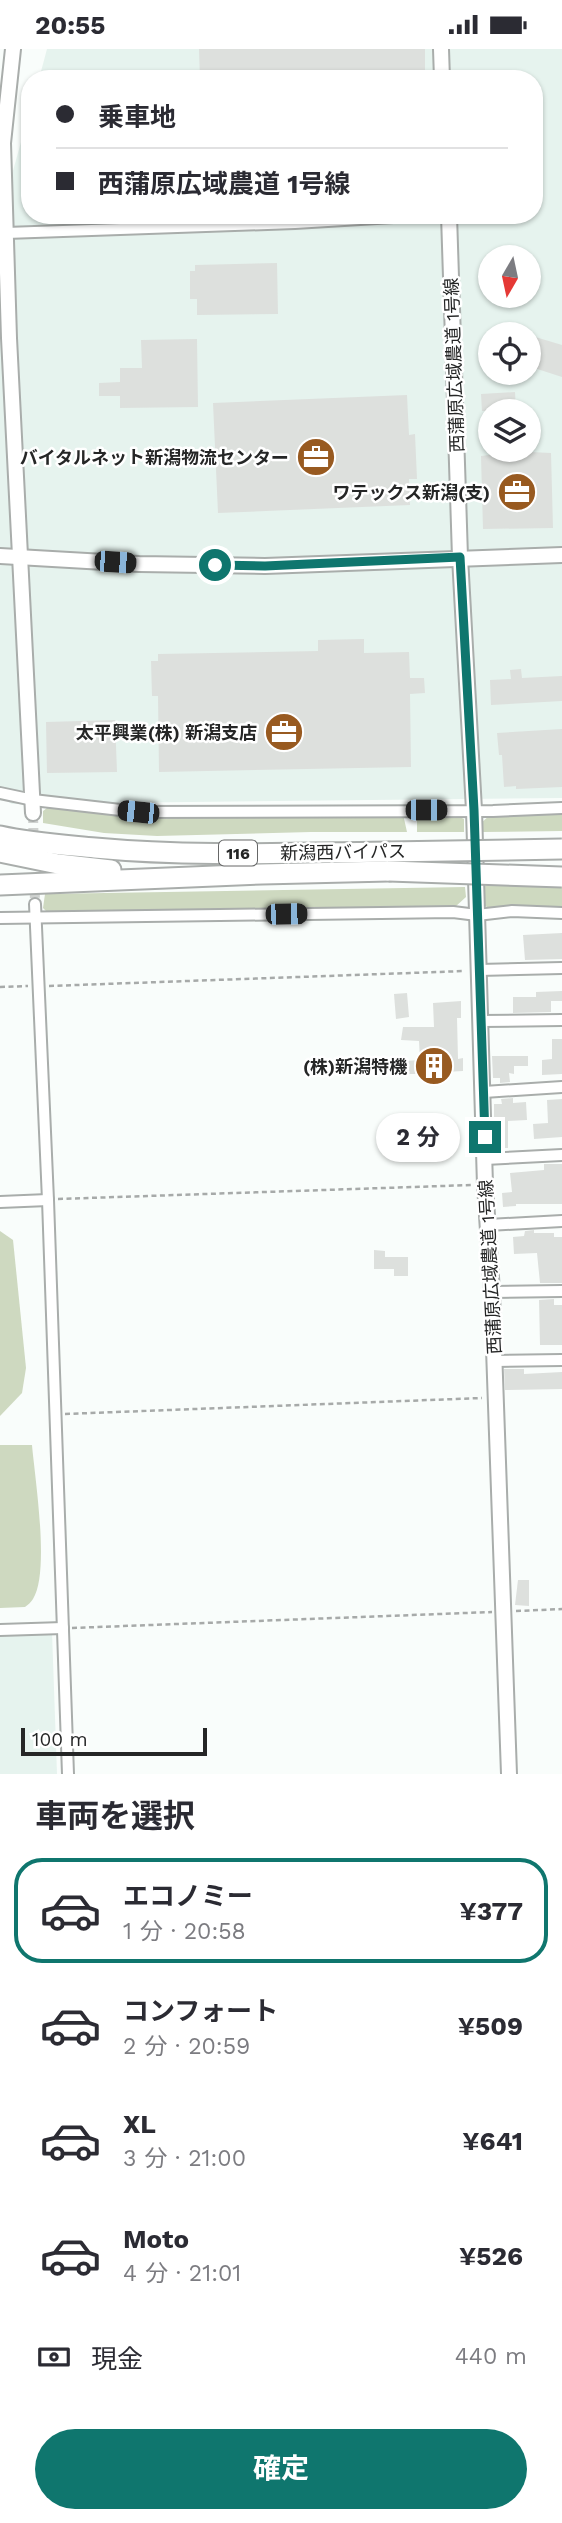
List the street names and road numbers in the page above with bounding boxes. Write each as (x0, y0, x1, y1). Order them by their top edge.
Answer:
street label: 西蒲原広域農道 1号線 (440, 277, 468, 453)
street label: 新潟西バイパス (280, 840, 406, 864)
road number: 116 (219, 841, 257, 866)
street label: 西蒲原広域農道 1号線 (475, 1179, 505, 1355)

